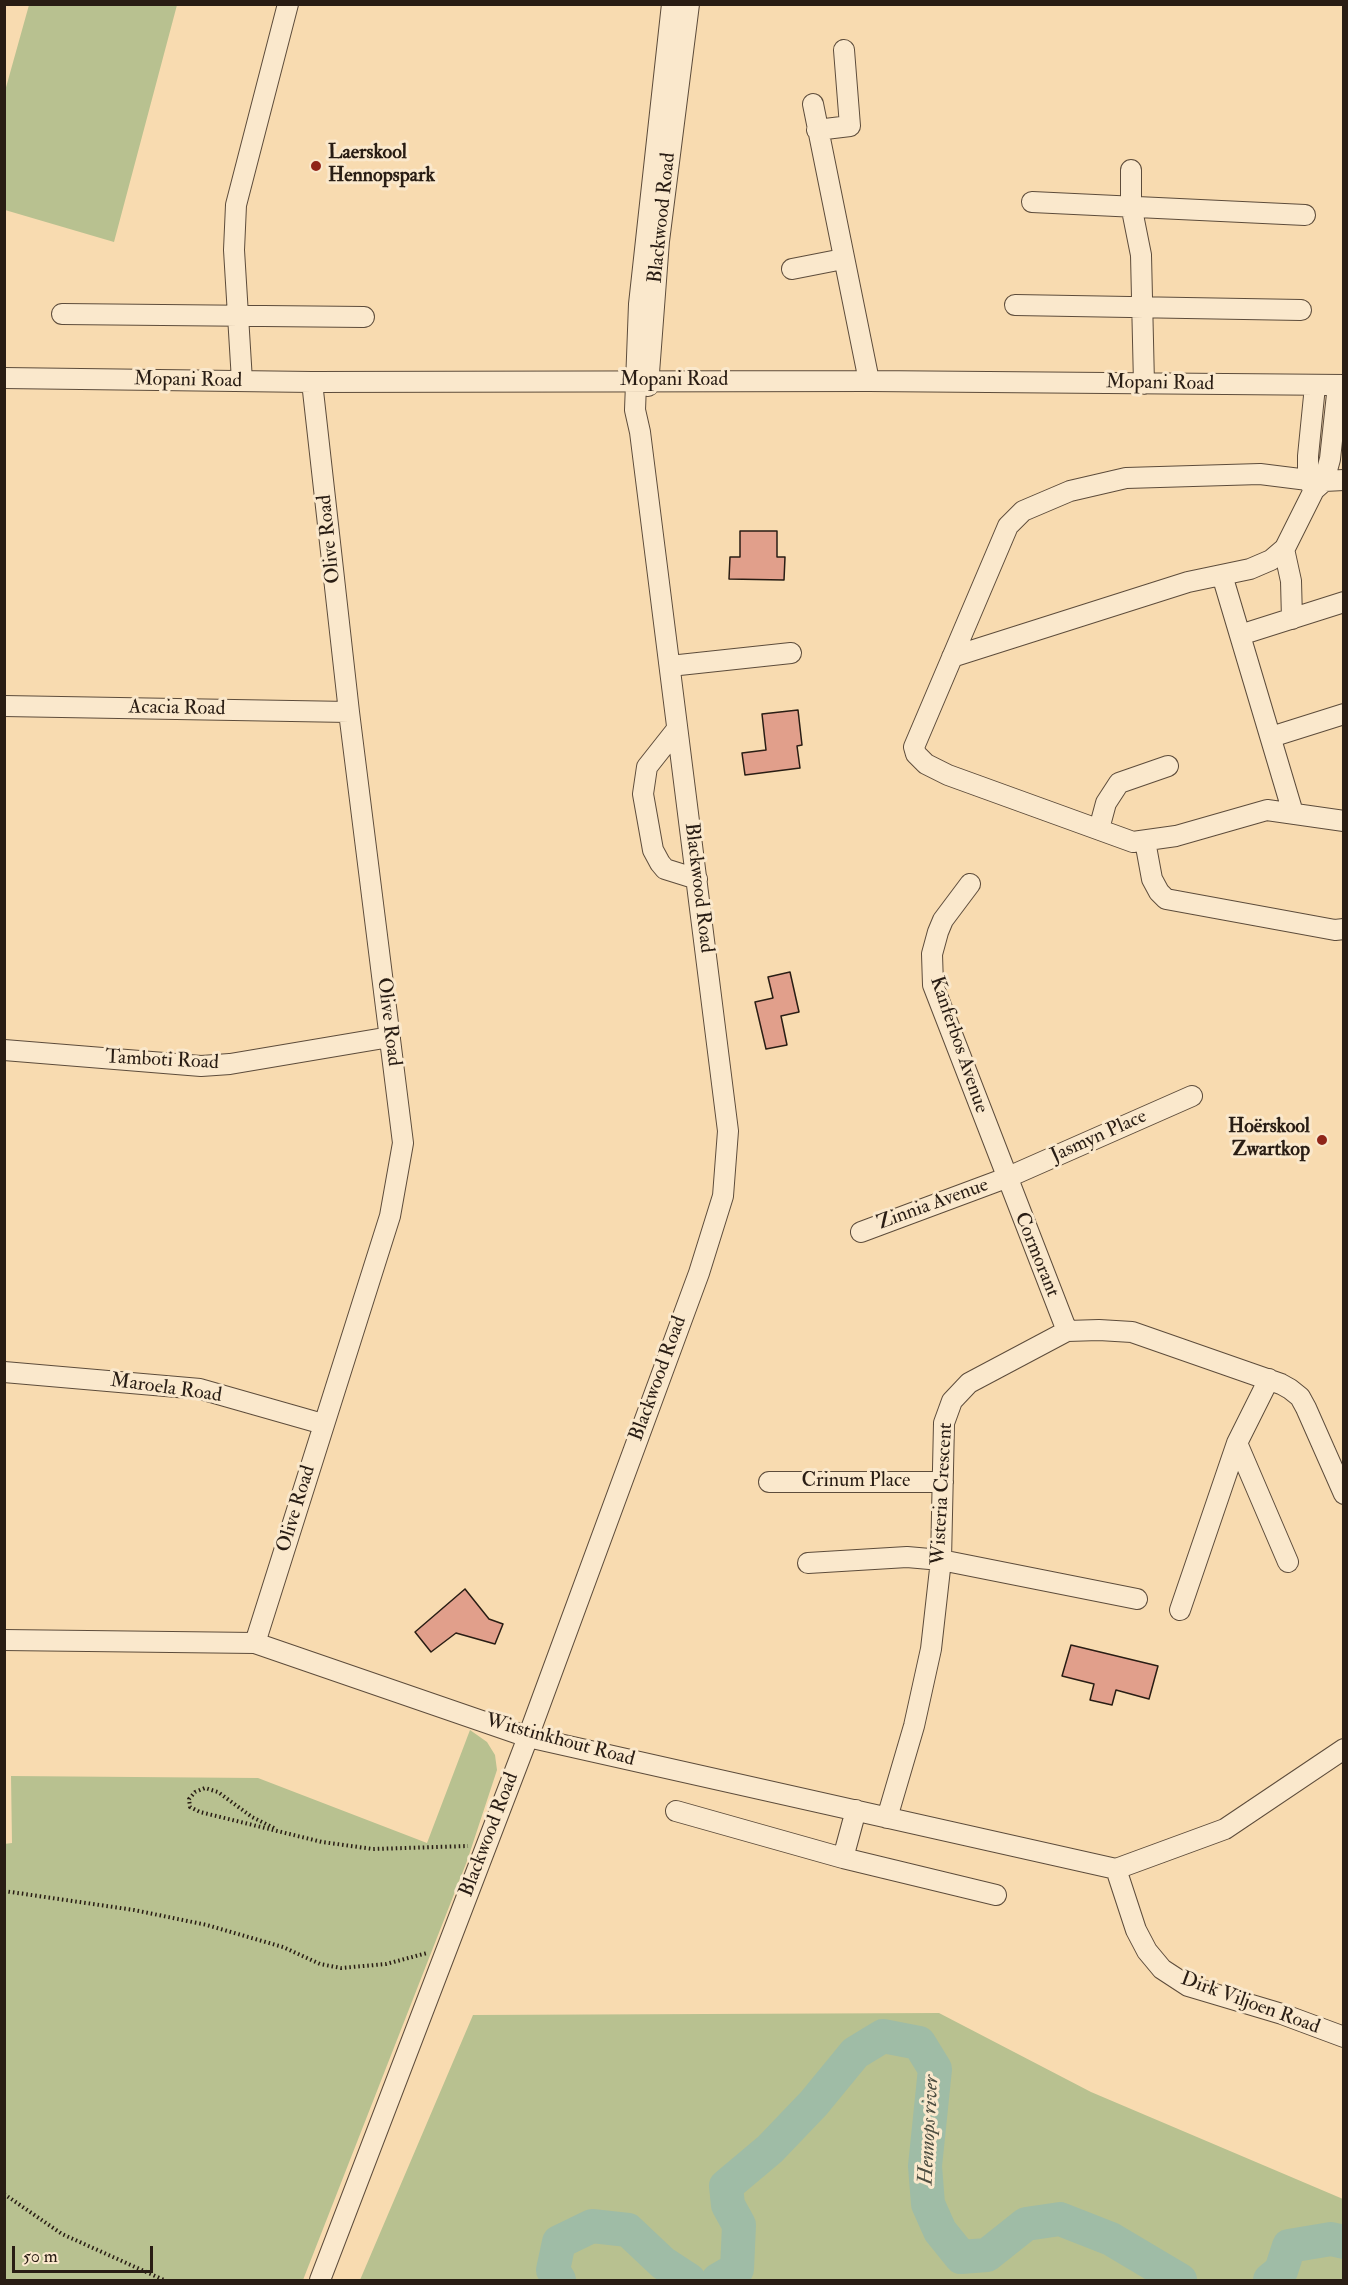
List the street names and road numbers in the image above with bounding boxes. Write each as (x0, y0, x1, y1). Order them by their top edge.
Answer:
street label: Blackwood Road (644, 152, 682, 284)
street label: Mopani Road (134, 368, 242, 394)
street label: Mopani Road (620, 369, 728, 393)
street label: Mopani Road (1106, 371, 1214, 397)
street label: Olive Road (313, 493, 347, 585)
street label: Acacia Road (128, 696, 226, 722)
street label: Blackwood Road (678, 821, 718, 955)
street label: Kanferbos Avenue (923, 973, 993, 1117)
street label: Olive Road (371, 976, 405, 1068)
street label: Tamboti Road (105, 1046, 219, 1076)
street label: Jasmyn Place (1047, 1105, 1151, 1169)
street label: Zinnia Avenue (874, 1174, 992, 1236)
street label: Cormorant (1008, 1209, 1064, 1301)
street label: Blackwood Road (625, 1313, 693, 1445)
street label: Maroela Road (109, 1369, 223, 1409)
street label: Wisteria Crescent (927, 1422, 959, 1566)
street label: Olive Road (272, 1463, 322, 1555)
street label: Crinum Place (802, 1470, 910, 1494)
street label: Witstinkhout Road (483, 1710, 637, 1772)
street label: Blackwood Road (455, 1769, 525, 1901)
street label: Dirk Viljoen Road (1177, 1968, 1323, 2040)

